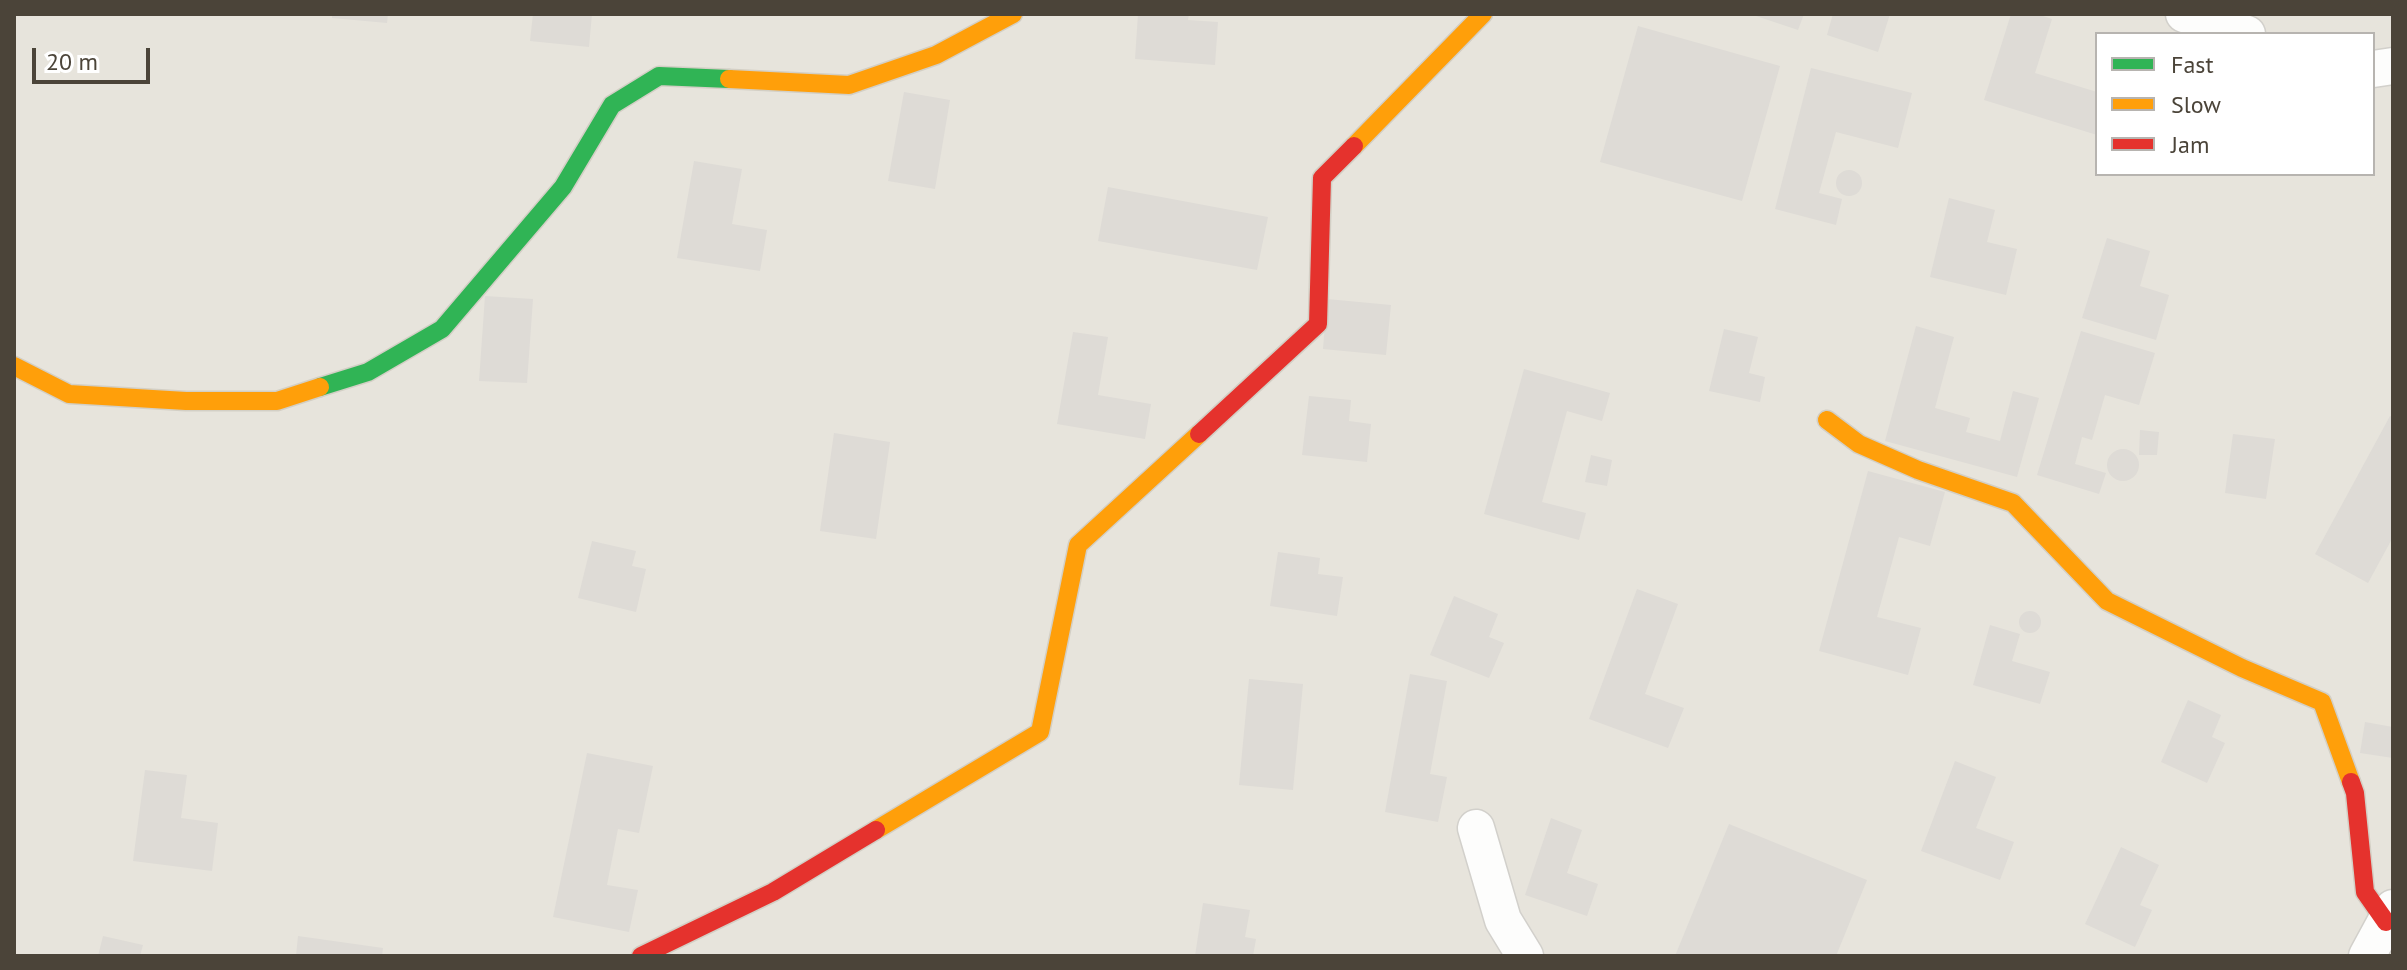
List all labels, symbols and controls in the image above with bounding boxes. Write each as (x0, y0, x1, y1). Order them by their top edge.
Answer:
scale bar (36, 32, 154, 82)
legend (2095, 32, 2375, 176)
text: 20 m (46, 46, 98, 77)
text: Fast (2171, 49, 2214, 80)
text: Slow (2171, 89, 2221, 120)
text: Jam (2171, 129, 2209, 160)

